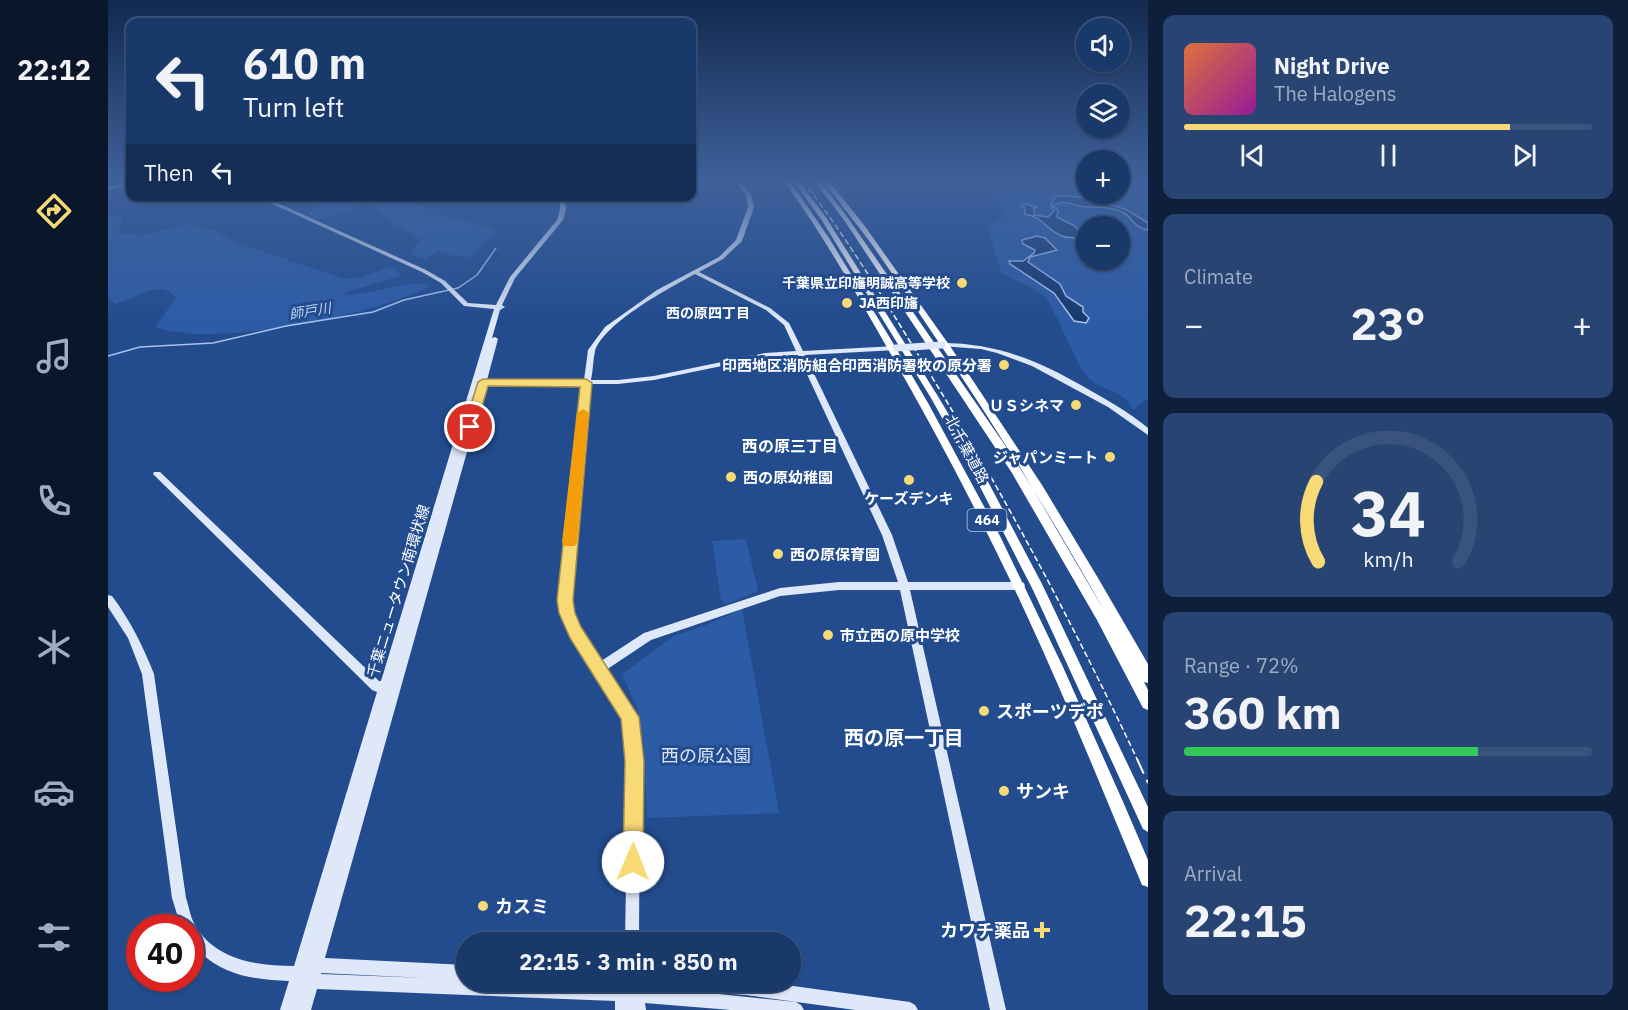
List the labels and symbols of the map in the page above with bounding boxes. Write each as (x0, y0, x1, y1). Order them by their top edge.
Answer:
place label: 千葉県立印旛明誠高等学校 (782, 274, 950, 292)
marker: 千葉県立印旛明誠高等学校 (955, 276, 969, 290)
place label: JA西印旛 (859, 294, 918, 312)
marker: JA西印旛 (840, 296, 854, 310)
water label: 師戸川 (288, 299, 334, 323)
district label: 西の原四丁目 (666, 304, 750, 322)
place label: 印西地区消防組合印西消防署牧の原分署 (722, 356, 992, 375)
marker: 印西地区消防組合印西消防署牧の原分署 (997, 358, 1011, 372)
place label: ＵＳシネマ (989, 396, 1064, 415)
marker: ＵＳシネマ (1069, 398, 1083, 412)
pin (444, 401, 495, 452)
street label: 北千葉道路 (941, 411, 993, 487)
district label: 西の原三丁目 (742, 436, 838, 456)
place label: ジャパンミート (993, 448, 1098, 467)
marker: ジャパンミート (1103, 450, 1117, 464)
place label: 西の原幼稚園 (743, 468, 833, 487)
marker: 西の原幼稚園 (724, 470, 738, 484)
marker: ケーズデンキ (902, 473, 916, 487)
place label: ケーズデンキ (864, 489, 954, 508)
street label: 千葉ニュータウン南環状線 (363, 502, 433, 680)
road number: 464 (968, 509, 1006, 531)
place label: 西の原保育園 (790, 545, 880, 564)
marker: 西の原保育園 (771, 547, 785, 561)
place label: 市立西の原中学校 (840, 626, 960, 645)
marker: 市立西の原中学校 (821, 628, 835, 642)
place label: スポーツデポ (996, 700, 1104, 723)
marker: スポーツデポ (977, 704, 991, 718)
district label: 西の原一丁目 (844, 724, 964, 751)
park label: 西の原公園 (661, 744, 751, 767)
place label: サンキ (1016, 780, 1070, 803)
marker: サンキ (997, 784, 1011, 798)
position arrow (601, 830, 665, 894)
place label: カスミ (495, 895, 549, 918)
marker: カスミ (476, 899, 490, 913)
speed limit sign: 40 (126, 914, 204, 992)
place label: カワチ薬品 (940, 919, 1030, 942)
marker: カワチ薬品 (1035, 923, 1049, 937)

